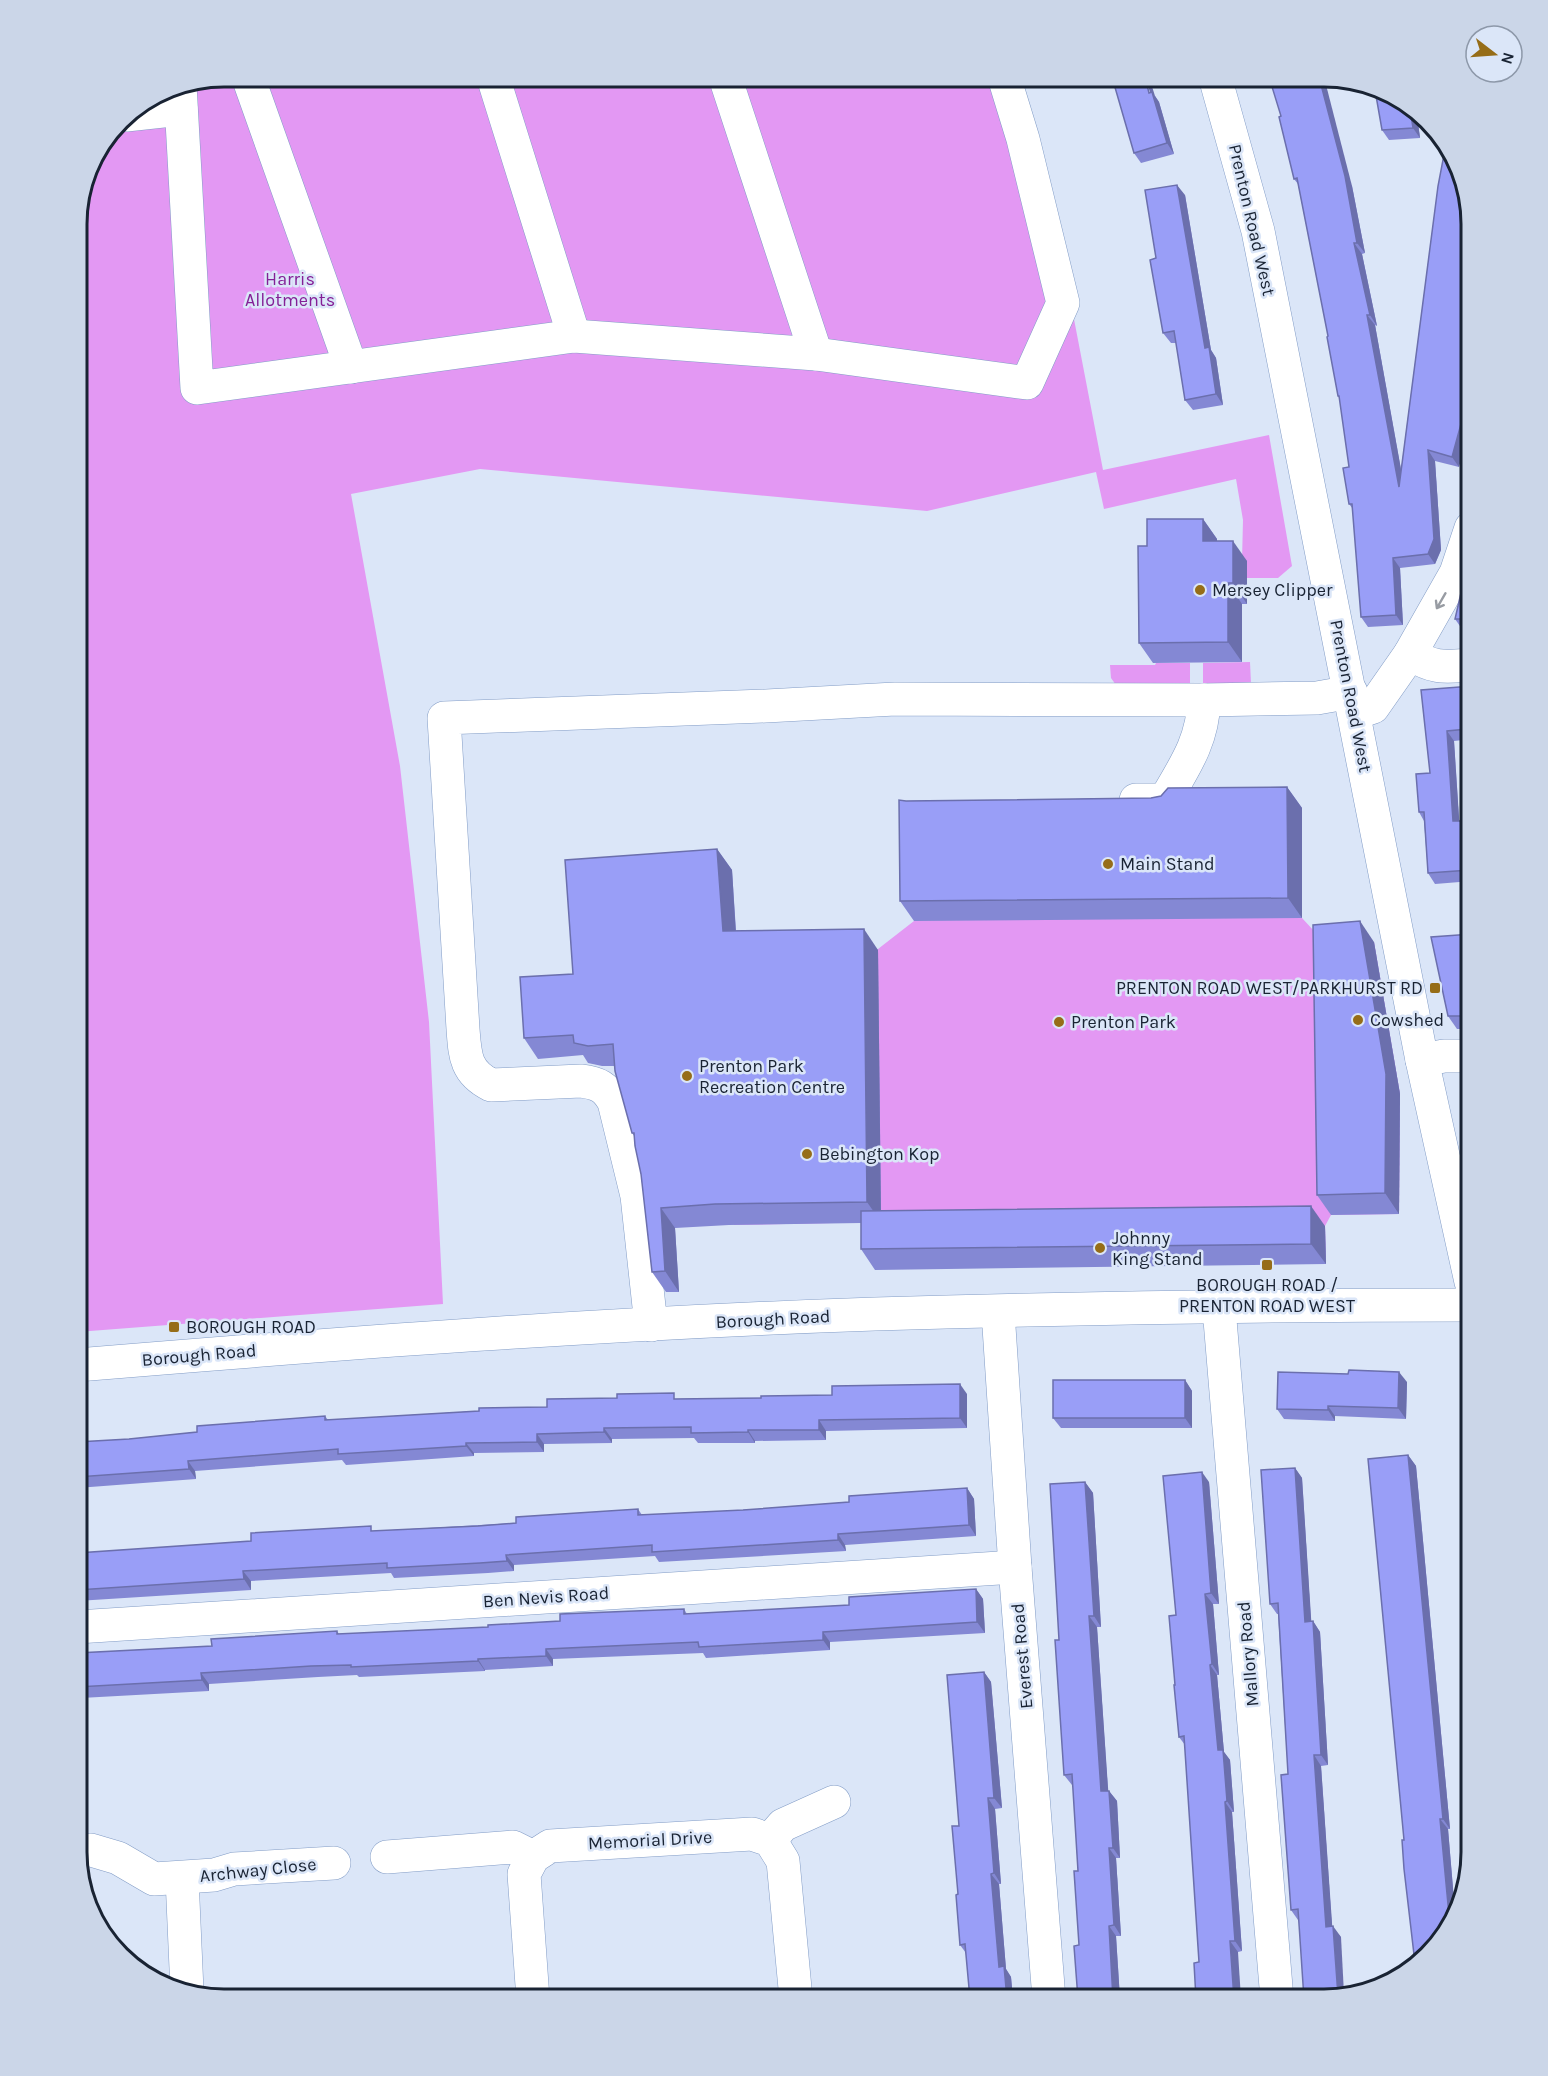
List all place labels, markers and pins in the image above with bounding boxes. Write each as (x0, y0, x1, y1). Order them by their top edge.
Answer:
place label: Mersey Clipper (1212, 579, 1333, 601)
marker: Mersey Clipper (1193, 583, 1207, 597)
place label: Main Stand (1120, 853, 1215, 875)
marker: Main Stand (1101, 857, 1115, 871)
place label: PRENTON ROAD WEST/PARKHURST RD (1116, 977, 1423, 999)
marker: PRENTON ROAD WEST/PARKHURST RD (1428, 981, 1442, 995)
place label: Cowshed (1370, 1009, 1444, 1031)
place label: Prenton Park (1071, 1011, 1176, 1033)
marker: Cowshed (1351, 1013, 1365, 1027)
marker: Prenton Park (1052, 1015, 1066, 1029)
place label: Prenton Park Recreation Centre (699, 1055, 845, 1098)
marker: Prenton Park Recreation Centre (680, 1069, 694, 1083)
place label: Bebington Kop (819, 1143, 940, 1165)
marker: Bebington Kop (800, 1147, 814, 1161)
place label: Johnny King Stand (1112, 1227, 1203, 1270)
marker: Johnny King Stand (1093, 1241, 1107, 1255)
marker: BOROUGH ROAD / PRENTON ROAD WEST (1260, 1258, 1274, 1272)
place label: BOROUGH ROAD / PRENTON ROAD WEST (1179, 1274, 1355, 1317)
place label: BOROUGH ROAD (186, 1316, 316, 1338)
marker: BOROUGH ROAD (167, 1320, 181, 1334)

